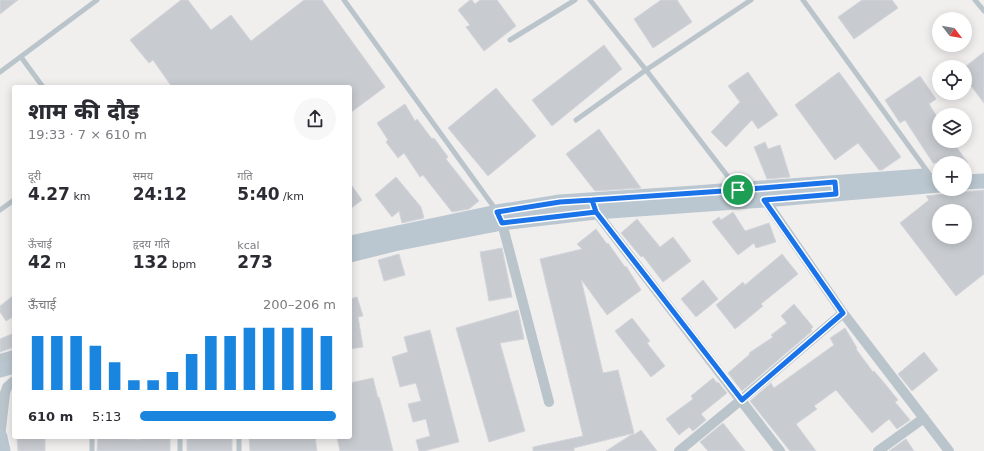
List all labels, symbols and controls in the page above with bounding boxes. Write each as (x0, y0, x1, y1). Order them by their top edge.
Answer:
north arrow (932, 12, 972, 52)
map controls (932, 12, 972, 244)
button: locate (932, 60, 972, 100)
button: share (294, 98, 336, 140)
text: शाम की दौड़ (28, 99, 139, 124)
button: layers (932, 108, 972, 148)
text: 19:33 · 7 × 610 m (28, 127, 147, 142)
button: + (932, 156, 972, 196)
text: दूरी (28, 170, 41, 183)
text: समय (133, 170, 153, 183)
text: गति (237, 170, 253, 183)
pin (721, 173, 755, 207)
icon: arrive (727, 179, 749, 201)
text: 4.27 (28, 184, 70, 204)
text: 24:12 (133, 184, 187, 204)
text: 5:40 (237, 184, 280, 204)
text: km (70, 190, 91, 203)
text: /km (280, 190, 304, 203)
button: − (932, 204, 972, 244)
text: ऊँचाई (28, 238, 52, 251)
text: हृदय गति (133, 238, 170, 251)
text: kcal (237, 239, 260, 252)
text: 42 (28, 252, 52, 272)
text: 132 (133, 252, 168, 272)
text: 273 (237, 252, 273, 272)
text: m (52, 258, 66, 271)
text: bpm (168, 258, 196, 271)
text: ऊँचाई (28, 297, 56, 312)
text: 200–206 m (263, 297, 336, 312)
text: 610 m (28, 409, 73, 424)
text: 5:13 (92, 409, 121, 424)

